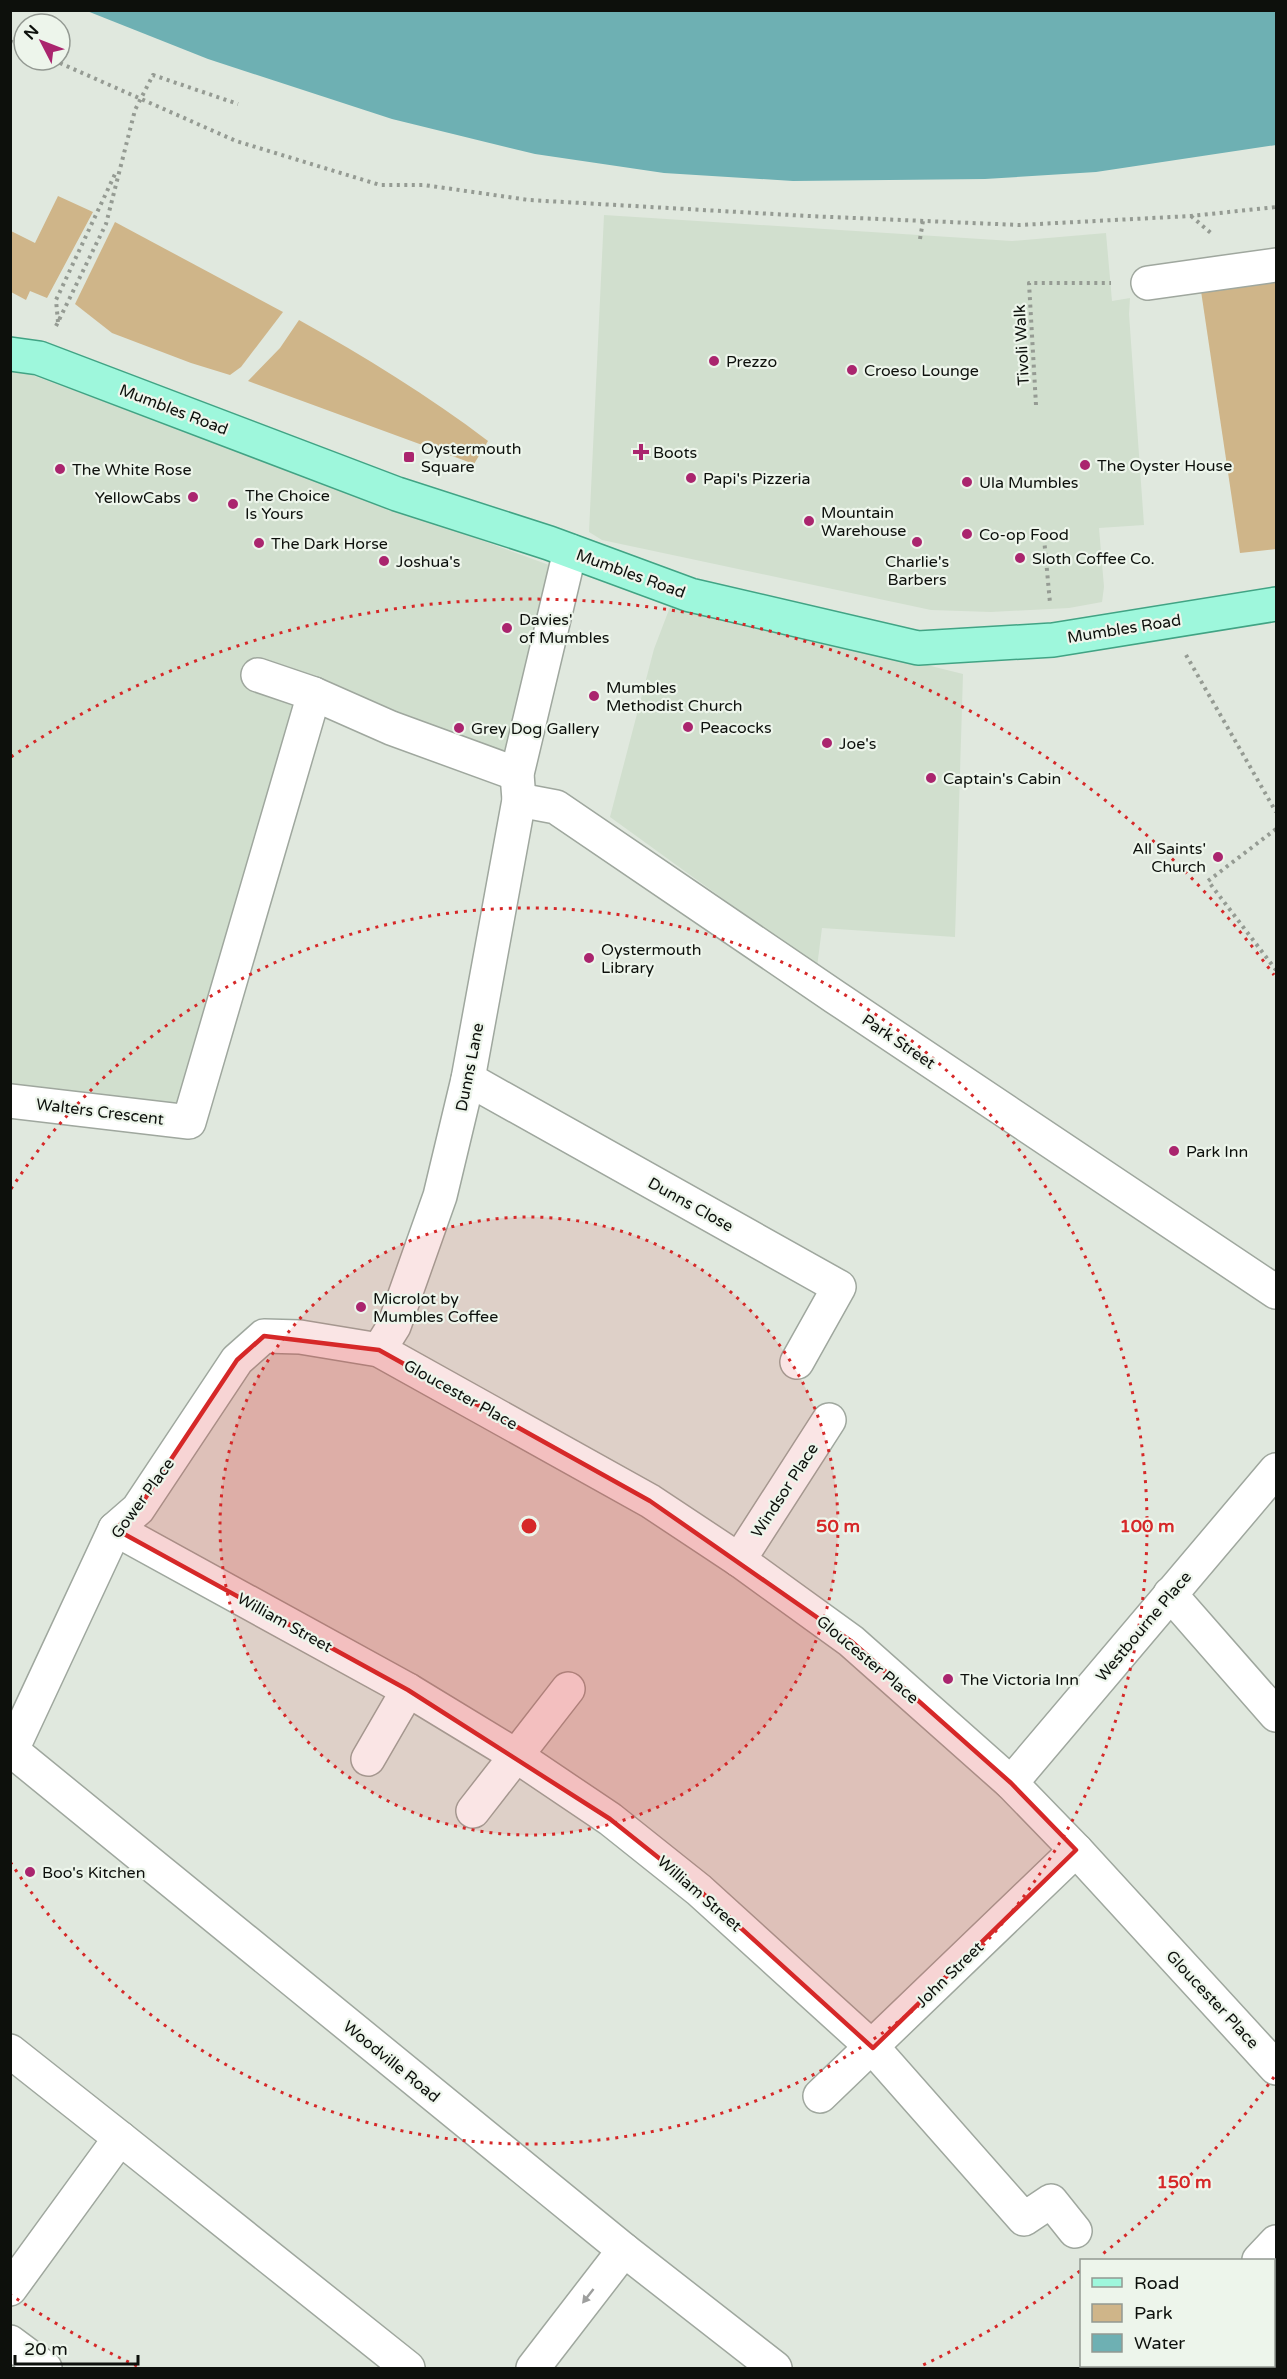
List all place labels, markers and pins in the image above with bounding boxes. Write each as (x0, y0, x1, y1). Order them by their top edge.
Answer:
place label: Prezzo (726, 352, 777, 372)
marker: Prezzo (707, 354, 721, 368)
place label: Croeso Lounge (864, 361, 979, 381)
marker: Croeso Lounge (845, 363, 859, 377)
place label: Oystermouth Square (421, 439, 521, 477)
place label: Boots (653, 443, 697, 463)
marker: Boots (634, 445, 648, 459)
marker: Oystermouth Square (402, 450, 416, 464)
place label: The Oyster House (1097, 456, 1232, 476)
marker: The Oyster House (1078, 458, 1092, 472)
place label: The White Rose (72, 460, 192, 480)
marker: The White Rose (53, 462, 67, 476)
place label: Papi's Pizzeria (703, 469, 811, 489)
marker: Papi's Pizzeria (684, 471, 698, 485)
place label: Ula Mumbles (979, 473, 1079, 493)
marker: Ula Mumbles (960, 475, 974, 489)
place label: The Choice Is Yours (245, 486, 330, 524)
place label: YellowCabs (95, 488, 181, 508)
marker: YellowCabs (186, 490, 200, 504)
marker: The Choice Is Yours (226, 497, 240, 511)
place label: Mountain Warehouse (821, 503, 906, 541)
marker: Mountain Warehouse (802, 514, 816, 528)
place label: Co-op Food (979, 525, 1069, 545)
marker: Co-op Food (960, 527, 974, 541)
place label: The Dark Horse (271, 534, 388, 554)
marker: Charlie's Barbers (910, 535, 924, 549)
marker: The Dark Horse (252, 536, 266, 550)
place label: Sloth Coffee Co. (1032, 549, 1155, 569)
marker: Sloth Coffee Co. (1013, 551, 1027, 565)
place label: Joshua's (396, 552, 461, 572)
place label: Charlie's Barbers (885, 552, 949, 590)
marker: Joshua's (377, 554, 391, 568)
place label: Davies' of Mumbles (519, 610, 609, 648)
marker: Davies' of Mumbles (500, 621, 514, 635)
place label: Mumbles Methodist Church (606, 678, 743, 716)
marker: Mumbles Methodist Church (587, 689, 601, 703)
place label: Peacocks (700, 718, 772, 738)
place label: Grey Dog Gallery (471, 719, 600, 739)
marker: Peacocks (681, 720, 695, 734)
marker: Grey Dog Gallery (452, 721, 466, 735)
place label: Joe's (839, 734, 876, 754)
marker: Joe's (820, 736, 834, 750)
place label: Captain's Cabin (943, 769, 1061, 789)
marker: Captain's Cabin (924, 771, 938, 785)
place label: All Saints' Church (1132, 839, 1206, 877)
marker: All Saints' Church (1211, 850, 1225, 864)
place label: Oystermouth Library (601, 940, 701, 978)
marker: Oystermouth Library (582, 951, 596, 965)
place label: Park Inn (1186, 1142, 1248, 1162)
marker: Park Inn (1167, 1144, 1181, 1158)
place label: Microlot by Mumbles Coffee (373, 1289, 498, 1327)
marker: Microlot by Mumbles Coffee (354, 1300, 368, 1314)
centre of rings (519, 1516, 539, 1536)
place label: The Victoria Inn (960, 1670, 1079, 1690)
marker: The Victoria Inn (941, 1672, 955, 1686)
place label: Boo's Kitchen (42, 1863, 145, 1883)
marker: Boo's Kitchen (23, 1865, 37, 1879)

